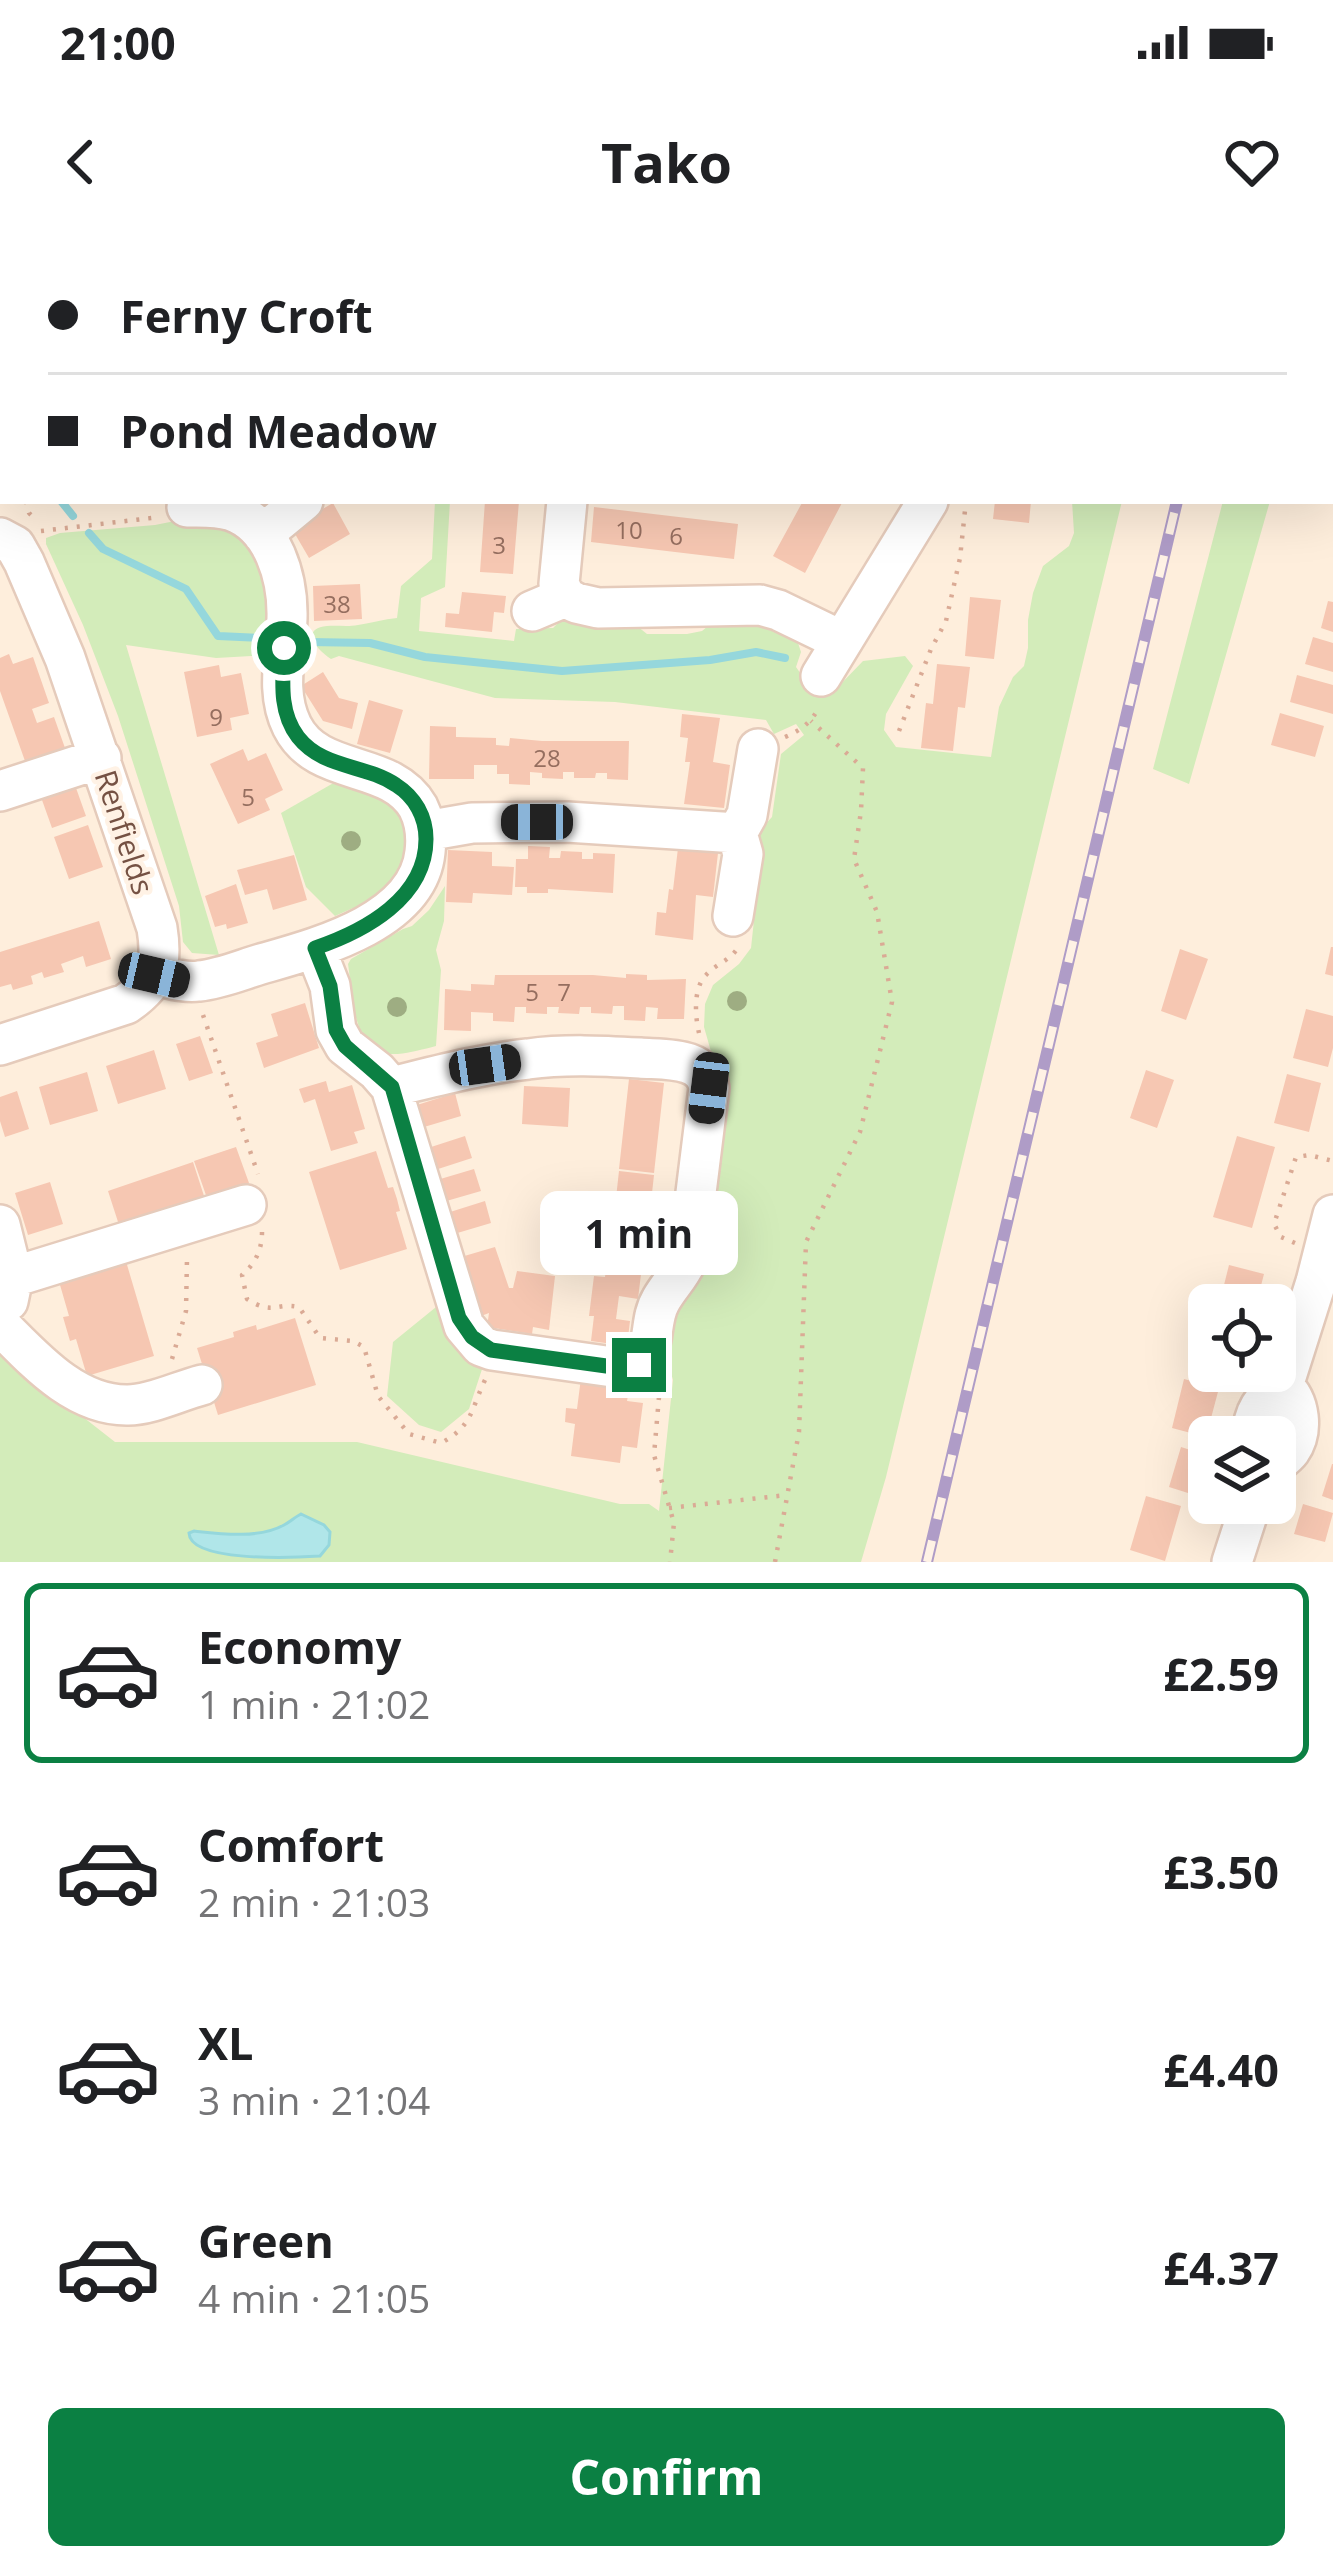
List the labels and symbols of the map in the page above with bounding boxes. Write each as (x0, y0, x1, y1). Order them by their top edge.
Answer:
house number: 10 (615, 513, 643, 546)
house number: 6 (669, 519, 683, 552)
house number: 3 (492, 528, 506, 561)
house number: 38 (323, 587, 351, 620)
route start (257, 621, 311, 675)
house number: 9 (209, 700, 223, 733)
house number: 28 (533, 741, 561, 774)
street label: Renfields (86, 765, 164, 899)
house number: 5 (241, 780, 255, 813)
car (501, 804, 573, 840)
car (115, 949, 193, 1001)
house number: 5 (525, 975, 539, 1008)
house number: 7 (557, 975, 571, 1008)
car (447, 1042, 523, 1088)
car (687, 1050, 731, 1126)
callout: 1 min (540, 1191, 738, 1275)
route end (612, 1338, 666, 1392)

